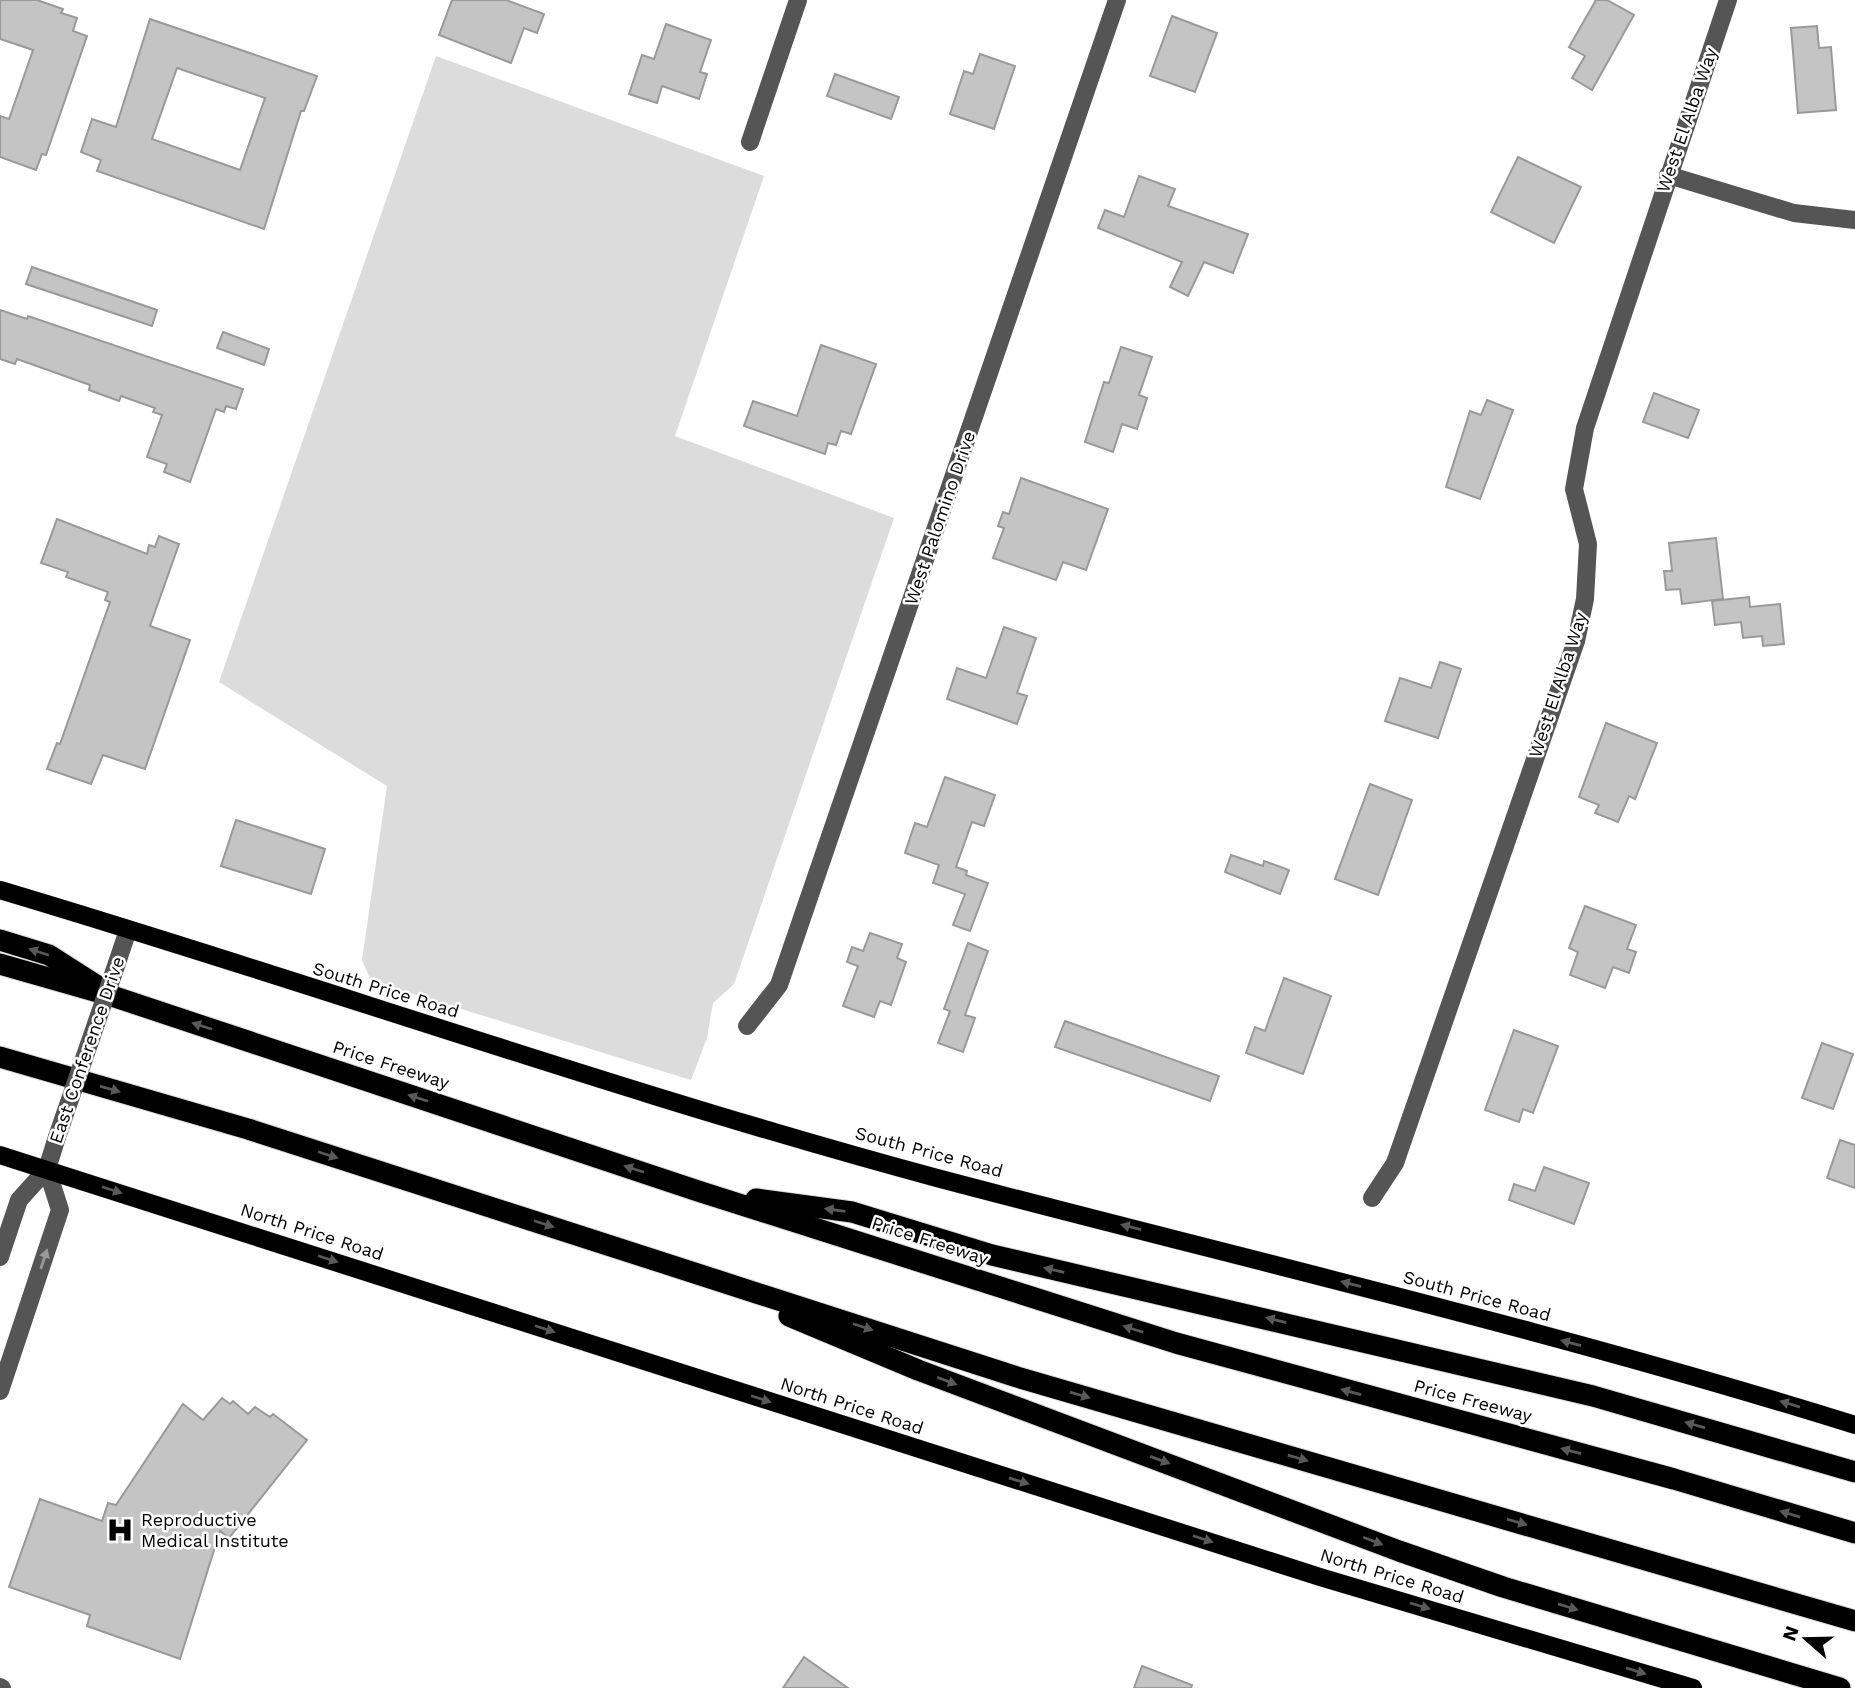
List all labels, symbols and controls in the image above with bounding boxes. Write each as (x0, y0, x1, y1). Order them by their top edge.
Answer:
street label: West El Alba Way (1652, 44, 1721, 195)
street label: West Palomino Drive (900, 428, 979, 608)
street label: West El Alba Way (1524, 609, 1591, 760)
one-way arrow (28, 946, 49, 957)
street label: East Conference Drive (45, 954, 128, 1146)
street label: South Price Road (310, 957, 462, 1022)
one-way arrow (191, 1020, 212, 1031)
street label: Price Freeway (330, 1036, 453, 1093)
one-way arrow (99, 1084, 121, 1095)
one-way arrow (407, 1092, 428, 1102)
street label: South Price Road (853, 1122, 1005, 1181)
one-way arrow (317, 1150, 338, 1160)
one-way arrow (623, 1163, 644, 1174)
one-way arrow (101, 1185, 122, 1196)
street label: North Price Road (238, 1198, 386, 1265)
one-way arrow (824, 1204, 846, 1215)
street label: Price Freeway (869, 1212, 992, 1269)
one-way arrow (534, 1220, 555, 1230)
one-way arrow (1120, 1221, 1142, 1232)
one-way arrow (39, 1248, 50, 1269)
one-way arrow (318, 1255, 339, 1265)
one-way arrow (1043, 1264, 1065, 1275)
street label: South Price Road (1401, 1266, 1553, 1325)
one-way arrow (1340, 1278, 1362, 1289)
one-way arrow (1265, 1315, 1287, 1326)
one-way arrow (852, 1322, 873, 1333)
one-way arrow (1122, 1323, 1143, 1334)
one-way arrow (534, 1324, 555, 1335)
one-way arrow (1560, 1337, 1581, 1347)
street label: North Price Road (778, 1372, 926, 1439)
street label: Price Freeway (1412, 1375, 1535, 1427)
one-way arrow (937, 1376, 958, 1387)
one-way arrow (1340, 1386, 1362, 1397)
one-way arrow (1069, 1390, 1091, 1401)
one-way arrow (751, 1394, 772, 1404)
one-way arrow (1779, 1399, 1800, 1409)
one-way arrow (1685, 1420, 1706, 1430)
one-way arrow (1560, 1445, 1582, 1456)
one-way arrow (1288, 1454, 1309, 1464)
one-way arrow (1150, 1455, 1171, 1466)
one-way arrow (1008, 1476, 1029, 1486)
one-way arrow (1779, 1508, 1800, 1518)
place label: Reproductive Medical Institute (141, 1509, 289, 1551)
hospital icon: Reproductive Medical Institute (105, 1515, 135, 1545)
one-way arrow (1507, 1517, 1528, 1527)
one-way arrow (1192, 1534, 1213, 1544)
one-way arrow (1363, 1536, 1384, 1547)
street label: North Price Road (1318, 1544, 1467, 1607)
one-way arrow (1409, 1602, 1430, 1612)
one-way arrow (1558, 1602, 1579, 1612)
north arrow (1771, 1604, 1841, 1674)
text: N (1777, 1623, 1804, 1644)
one-way arrow (1626, 1667, 1647, 1677)

